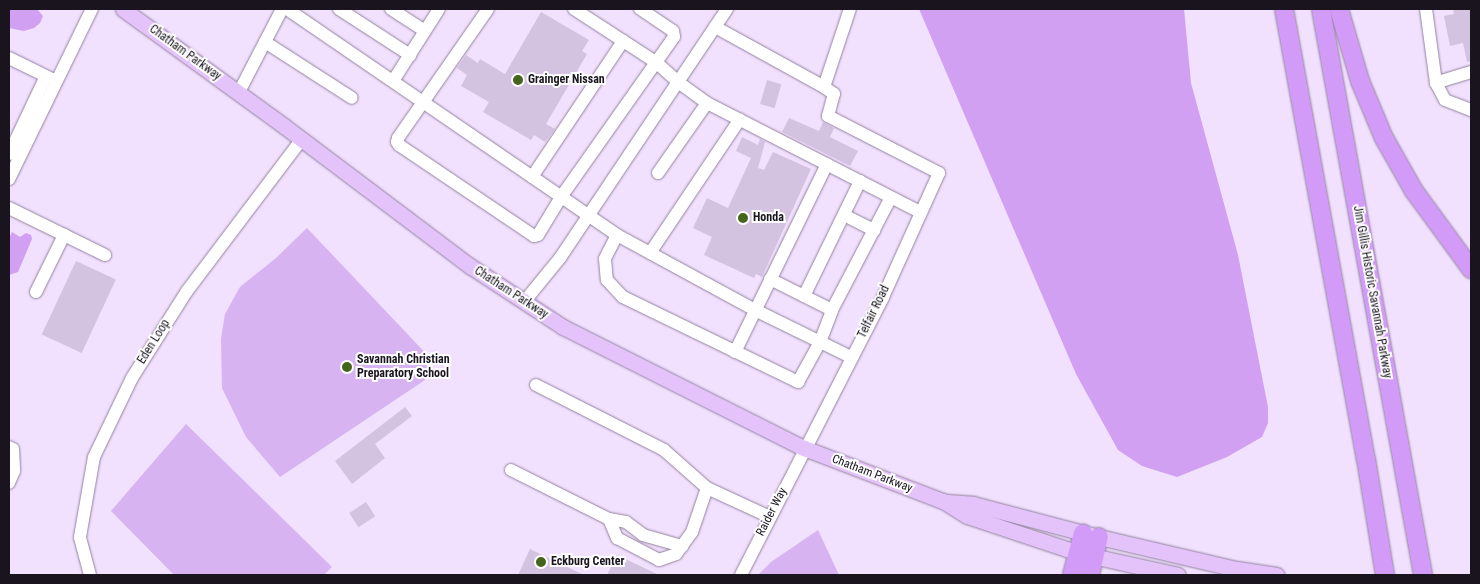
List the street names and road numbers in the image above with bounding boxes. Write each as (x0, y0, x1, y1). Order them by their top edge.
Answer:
street label: Chatham Parkway (146, 22, 224, 84)
street label: Jim Gillis Historic Savannah Parkway (1350, 205, 1394, 379)
street label: Chatham Parkway (471, 264, 551, 322)
street label: Telfair Road (855, 283, 893, 341)
street label: Eden Loop (135, 317, 173, 367)
street label: Chatham Parkway (830, 452, 914, 496)
street label: Raider Way (754, 485, 790, 539)

